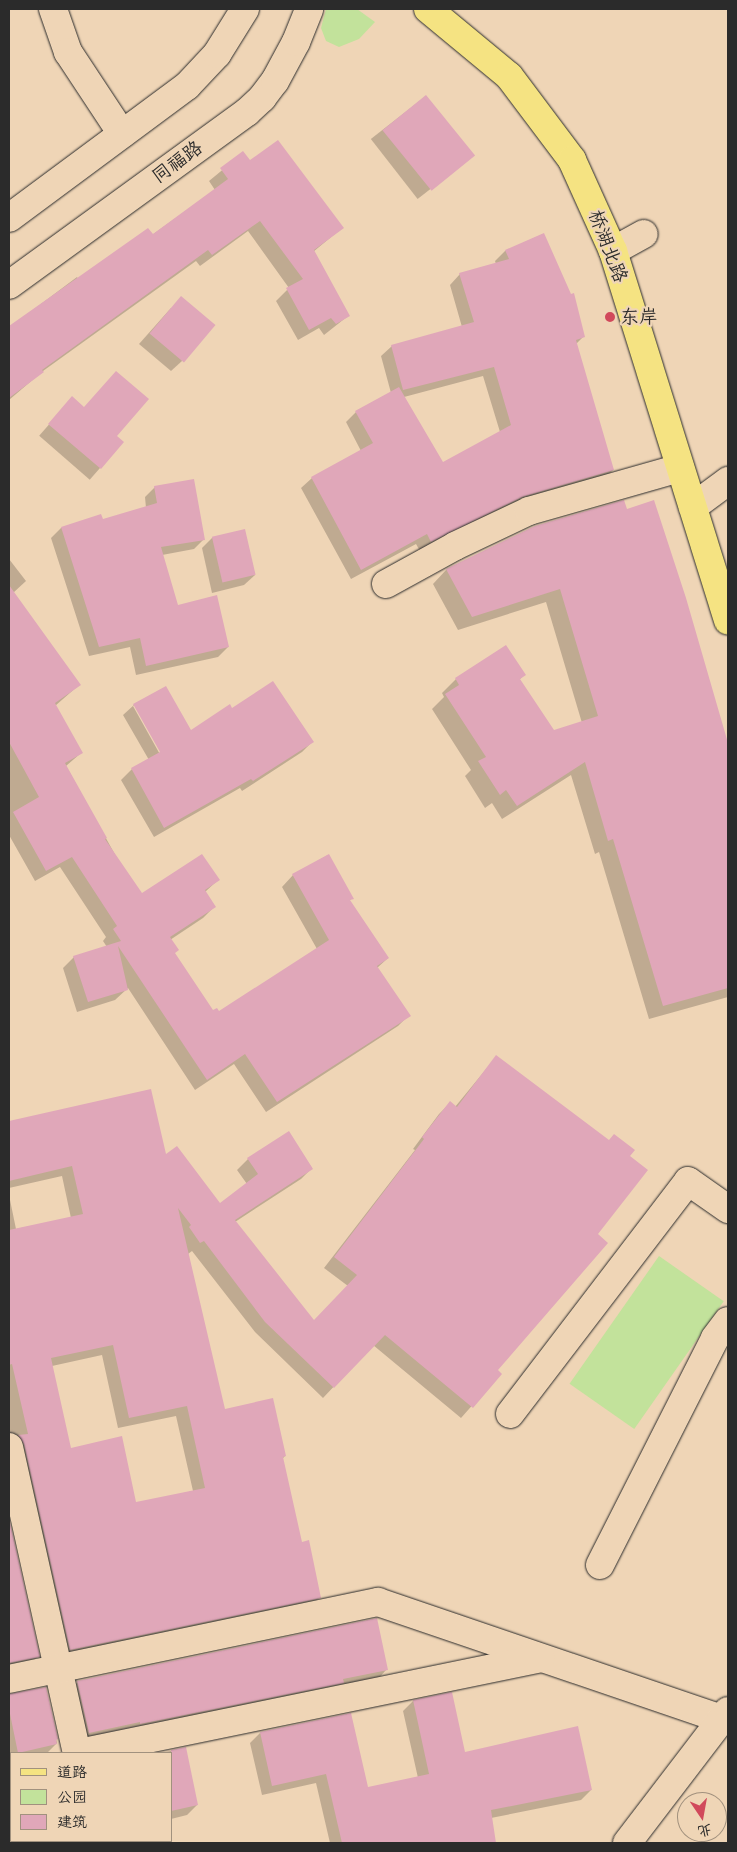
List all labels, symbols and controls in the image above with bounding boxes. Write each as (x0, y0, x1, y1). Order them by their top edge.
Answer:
street label: 同福路 (147, 136, 207, 188)
street label: 桥湖北路 (584, 206, 632, 286)
place label: 东岸 (620, 306, 658, 328)
marker: 东岸 (604, 311, 616, 323)
legend (10, 1752, 172, 1842)
text: 道路 (57, 1761, 87, 1782)
text: 公园 (57, 1786, 87, 1807)
north arrow (677, 1792, 727, 1842)
text: 建筑 (57, 1811, 87, 1832)
text: 北 (696, 1820, 714, 1842)

